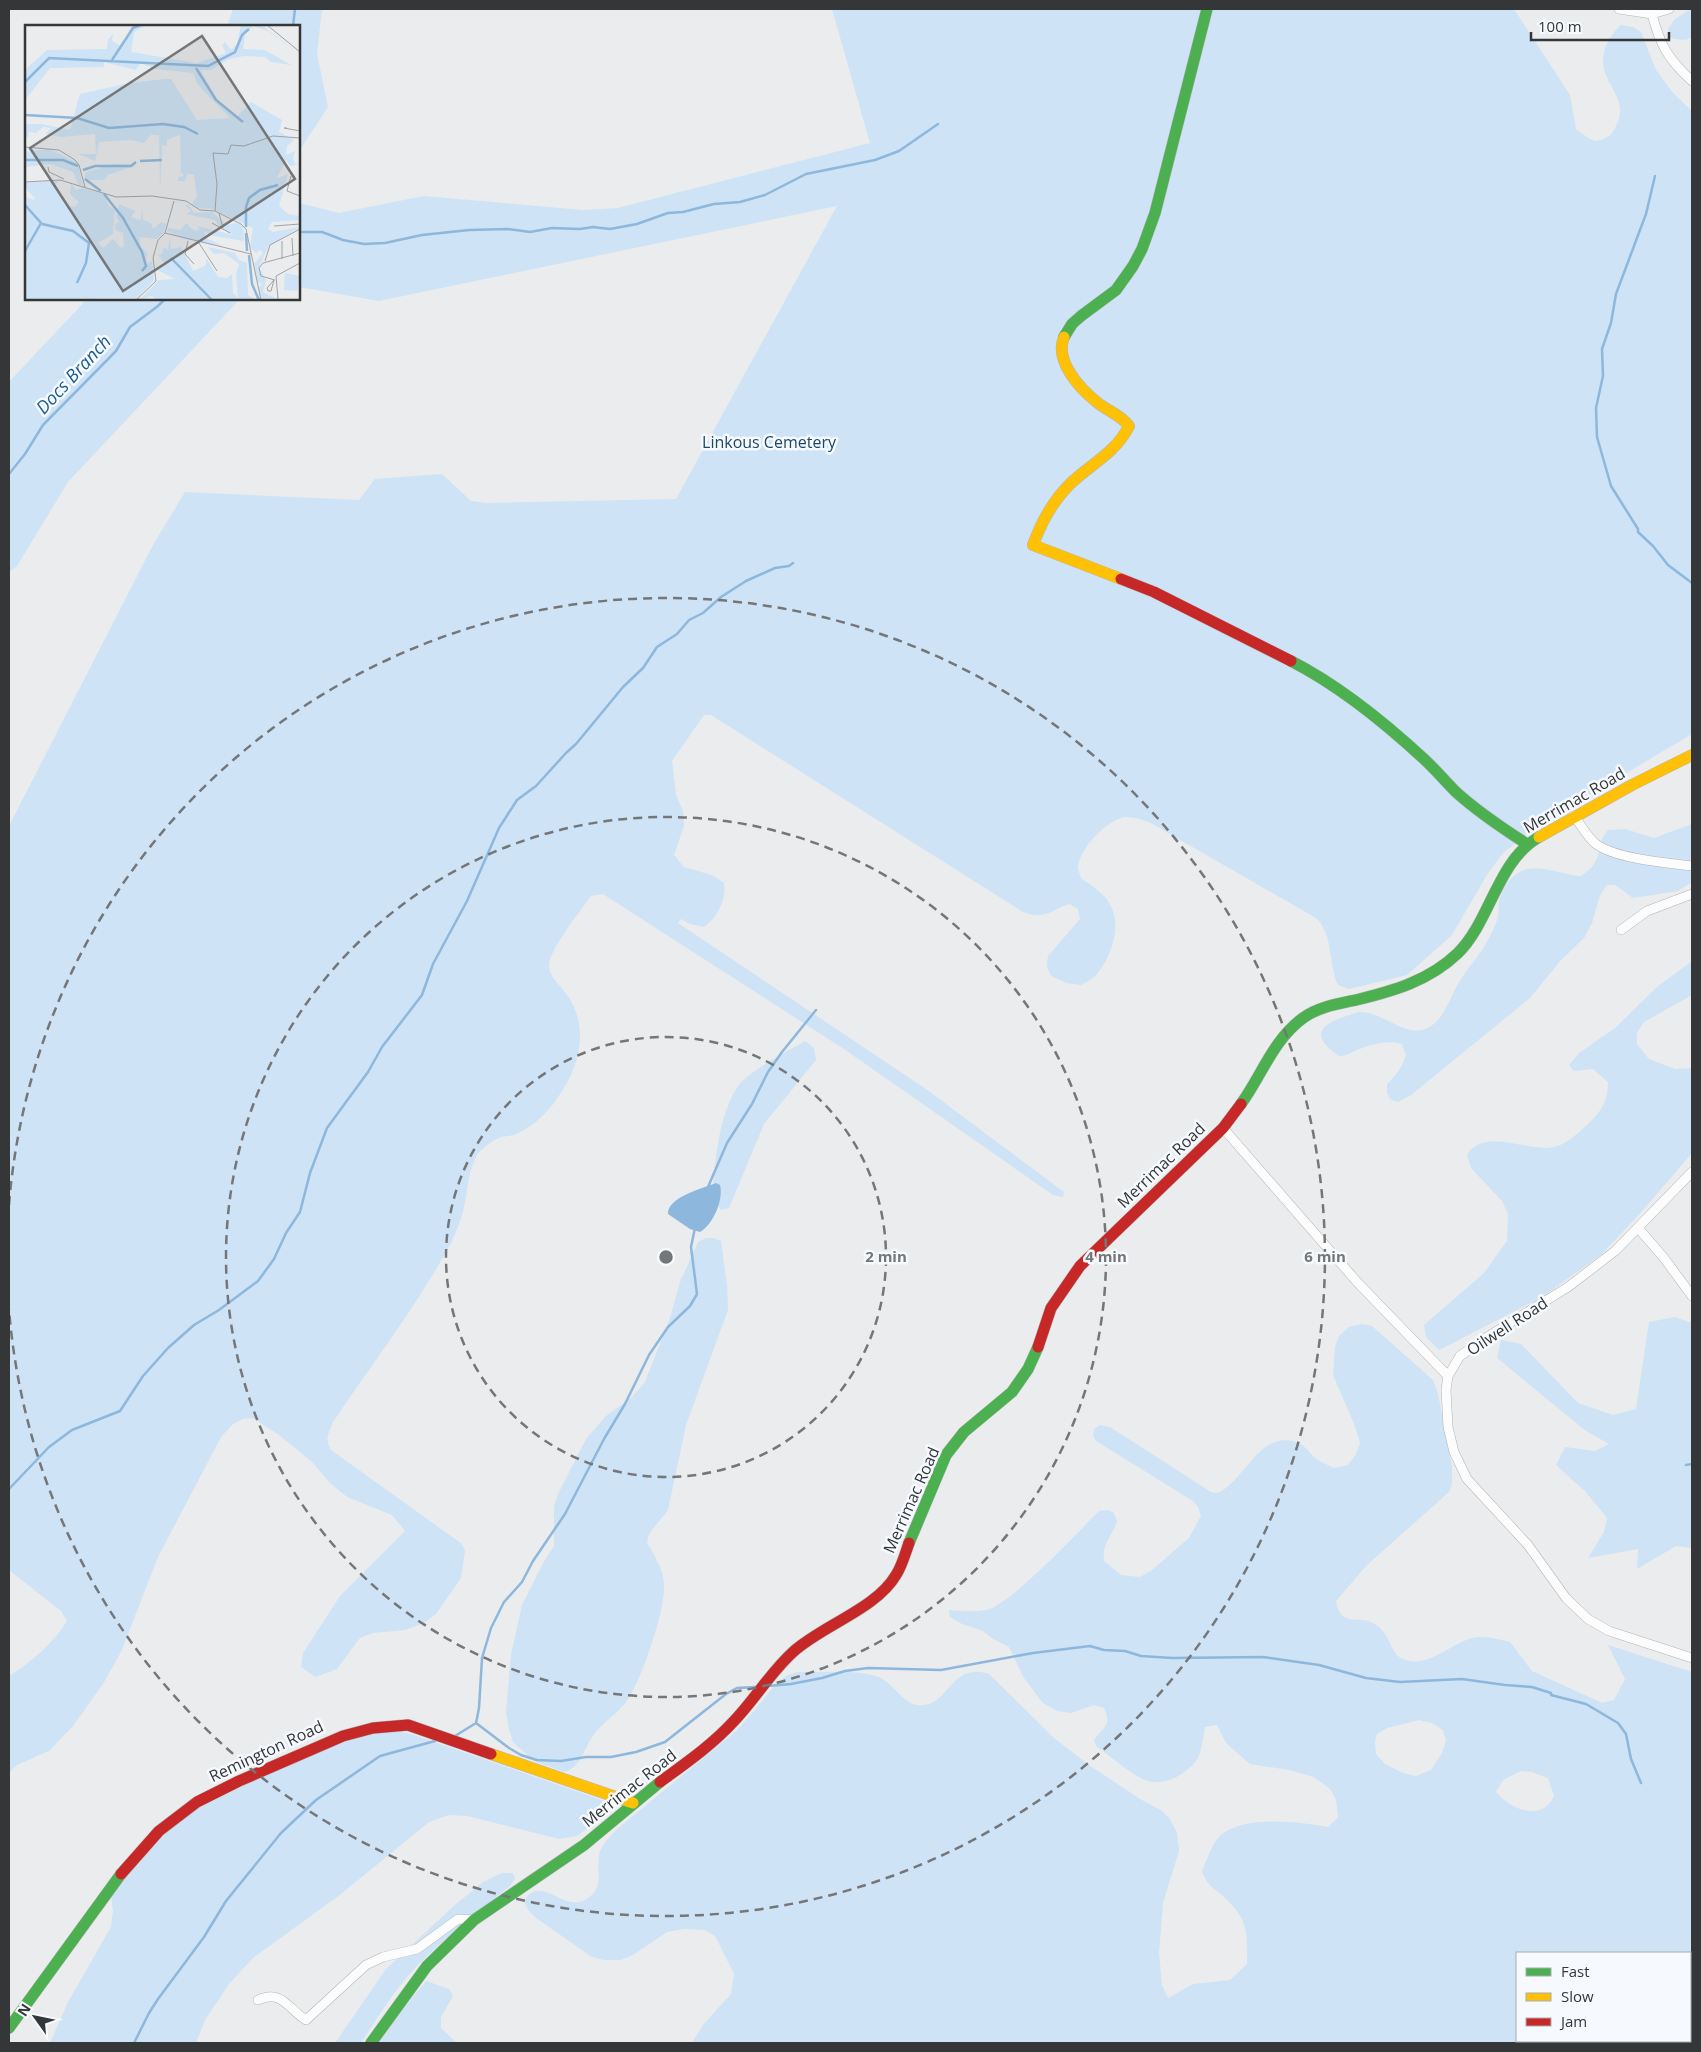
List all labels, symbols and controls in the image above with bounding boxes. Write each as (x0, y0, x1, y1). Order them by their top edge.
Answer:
scale bar (1531, 10, 1668, 42)
text: 100 m (1538, 16, 1582, 36)
inset map (25, 25, 300, 300)
water label: Docs Branch (30, 329, 116, 419)
park label: Linkous Cemetery (702, 431, 837, 453)
street label: Merrimac Road (1519, 762, 1629, 838)
street label: Merrimac Road (1112, 1117, 1210, 1213)
text: 2 min (865, 1246, 907, 1266)
text: 4 min (1085, 1246, 1127, 1266)
text: 6 min (1304, 1246, 1346, 1266)
centre of rings (657, 1248, 675, 1266)
street label: Oilwell Road (1462, 1292, 1552, 1360)
street label: Merrimac Road (878, 1443, 944, 1557)
street label: Remington Road (205, 1715, 327, 1787)
street label: Merrimac Road (577, 1744, 681, 1832)
legend (1516, 1952, 1691, 2042)
text: Fast (1561, 1961, 1590, 1981)
text: Slow (1561, 1986, 1594, 2006)
north arrow (10, 1992, 60, 2042)
text: N (13, 2000, 35, 2020)
text: Jam (1559, 2011, 1587, 2031)

